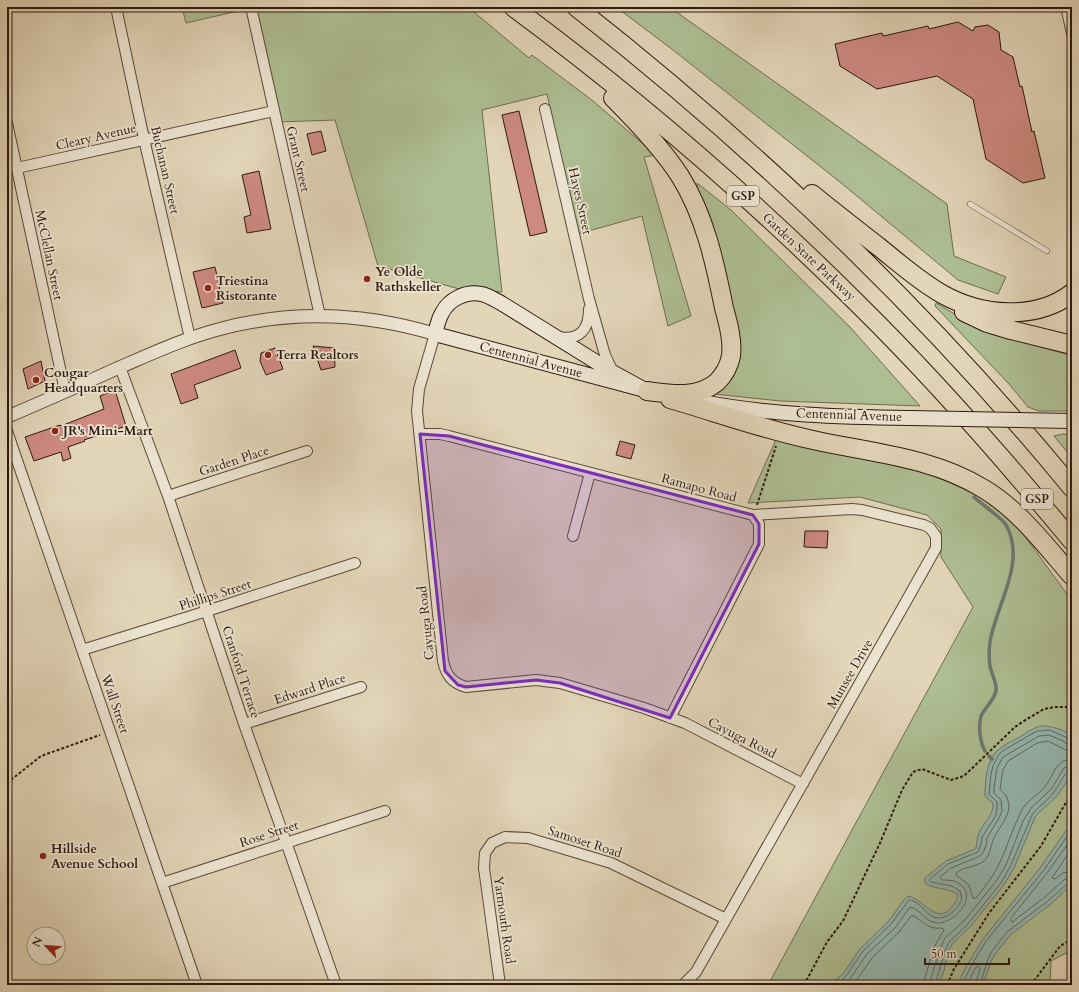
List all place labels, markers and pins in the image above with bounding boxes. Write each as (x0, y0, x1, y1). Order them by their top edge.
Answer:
place label: Ye Olde Rathskeller (375, 263, 442, 296)
place label: Triestina Ristorante (216, 272, 277, 305)
marker: Ye Olde Rathskeller (362, 274, 372, 284)
marker: Triestina Ristorante (203, 283, 213, 293)
place label: Terra Realtors (276, 346, 359, 364)
marker: Terra Realtors (263, 350, 273, 360)
place label: Cougar Headquarters (44, 364, 123, 397)
marker: Cougar Headquarters (31, 375, 41, 385)
place label: JR's Mini-Mart (61, 422, 153, 440)
marker: JR's Mini-Mart (50, 426, 60, 436)
place label: Hillside Avenue School (51, 840, 138, 873)
marker: Hillside Avenue School (38, 851, 48, 861)

